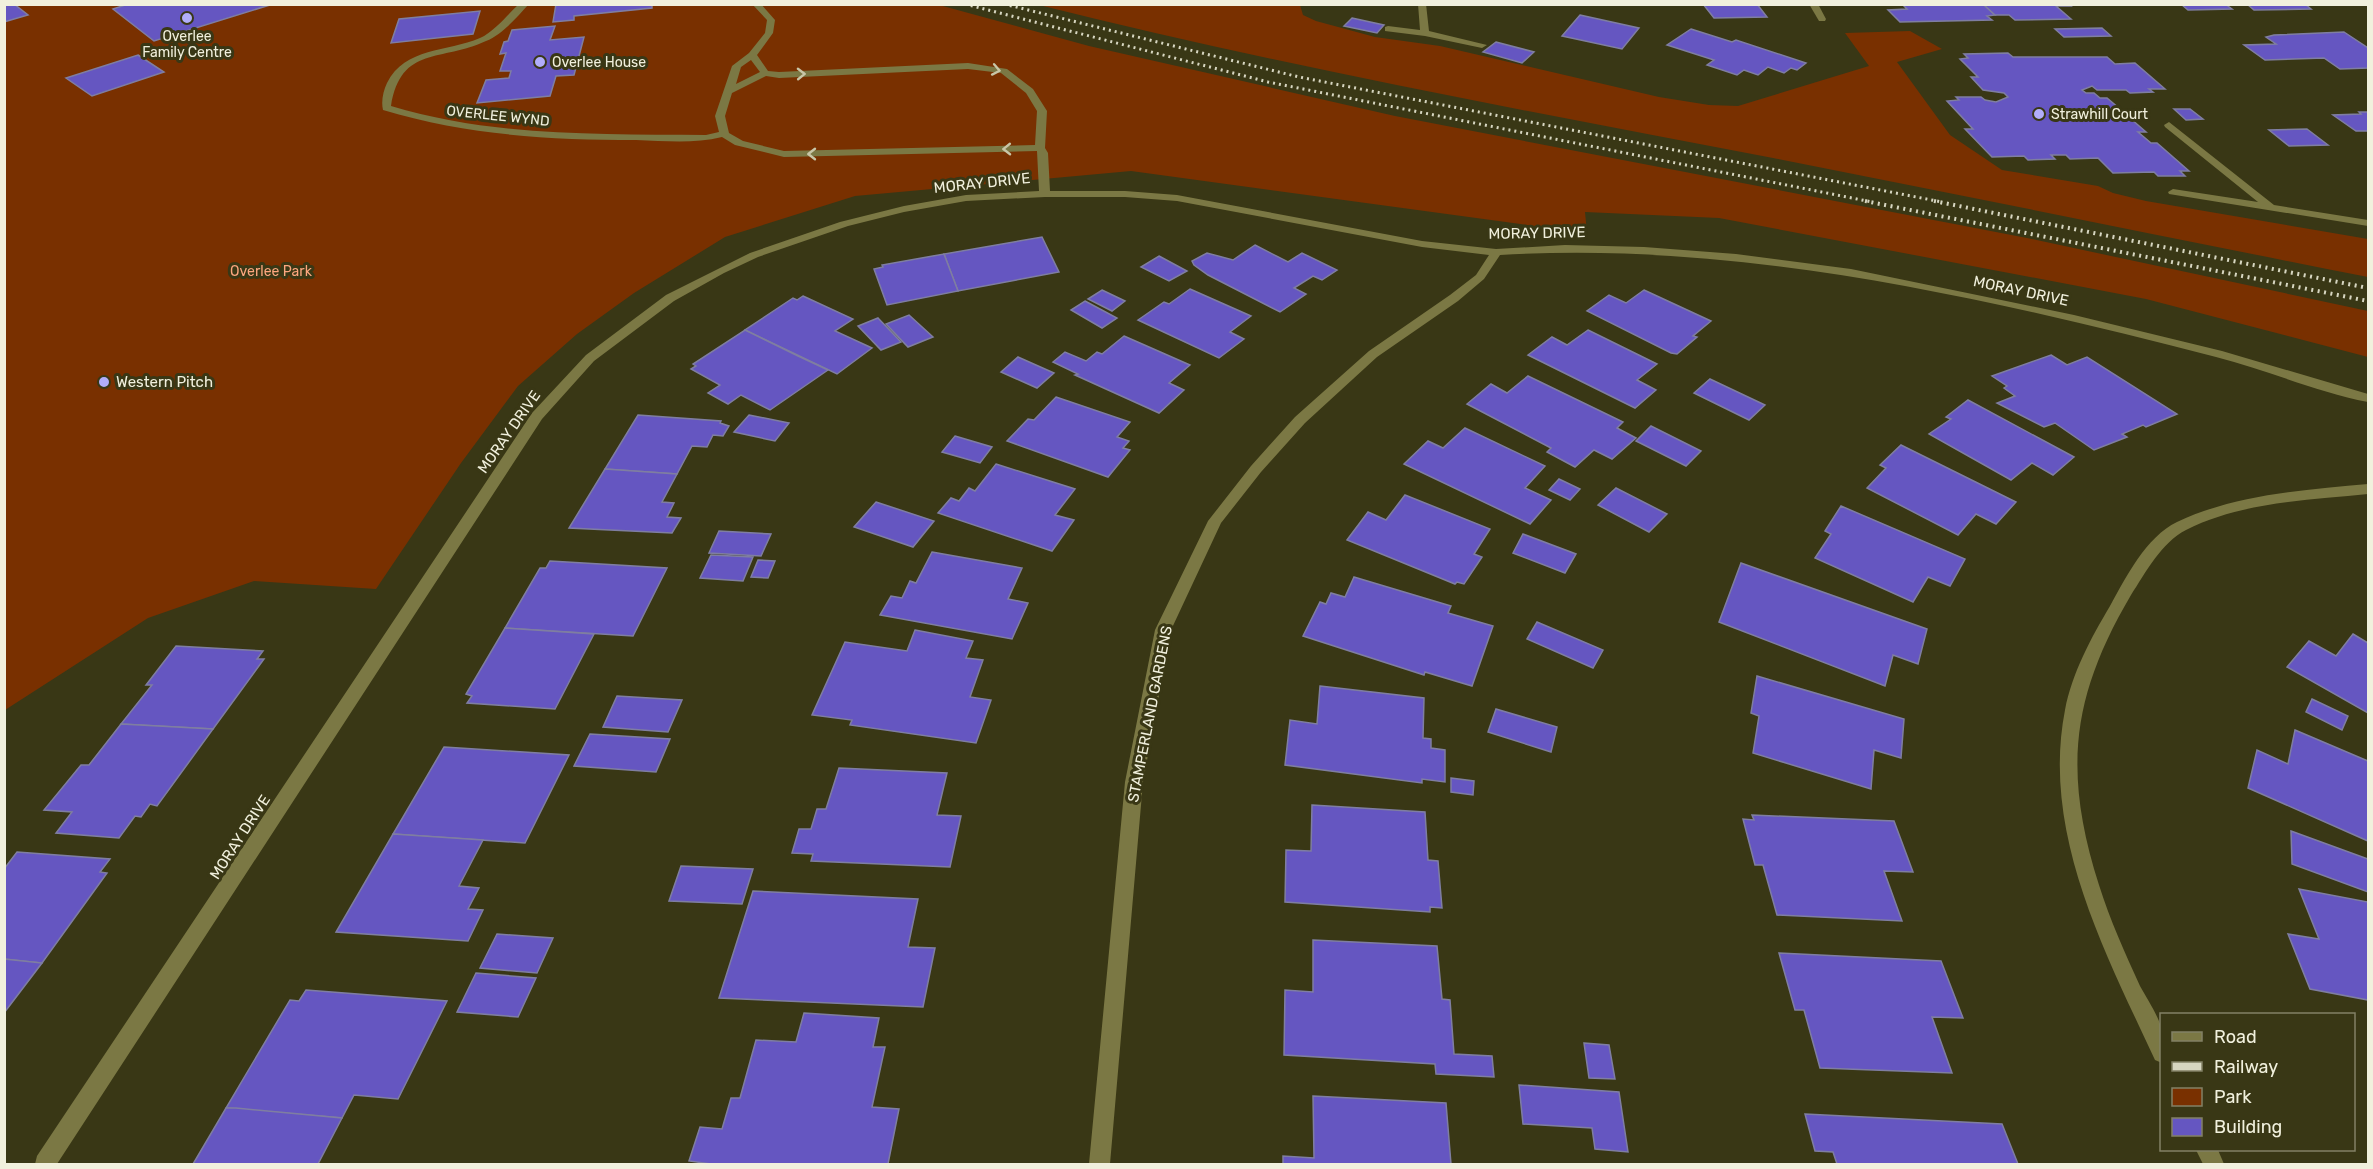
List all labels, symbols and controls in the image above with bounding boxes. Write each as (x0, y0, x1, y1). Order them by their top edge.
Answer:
marker: Overlee Family Centre (180, 11, 194, 25)
place label: Overlee Family Centre (142, 28, 232, 61)
place label: Overlee House (552, 54, 646, 71)
marker: Overlee House (533, 55, 547, 69)
one-way arrow (990, 63, 1000, 76)
one-way arrow (797, 68, 806, 80)
street label: OVERLEE WYND (446, 102, 550, 130)
place label: Strawhill Court (2051, 106, 2149, 123)
marker: Strawhill Court (2032, 107, 2046, 121)
one-way arrow (1002, 143, 1011, 155)
one-way arrow (808, 148, 817, 160)
street label: MORAY DRIVE (933, 169, 1031, 197)
street label: MORAY DRIVE (1488, 223, 1586, 243)
park label: Overlee Park (230, 263, 313, 280)
street label: MORAY DRIVE (1972, 272, 2070, 310)
place label: Western Pitch (116, 373, 213, 391)
marker: Western Pitch (97, 375, 111, 389)
street label: MORAY DRIVE (474, 387, 544, 477)
street label: STAMPERLAND GARDENS (1124, 624, 1176, 804)
street label: MORAY DRIVE (206, 791, 274, 883)
legend (2160, 1013, 2355, 1151)
text: Road (2214, 1026, 2257, 1048)
text: Railway (2214, 1056, 2278, 1078)
text: Park (2214, 1086, 2252, 1108)
text: Building (2214, 1116, 2282, 1138)

